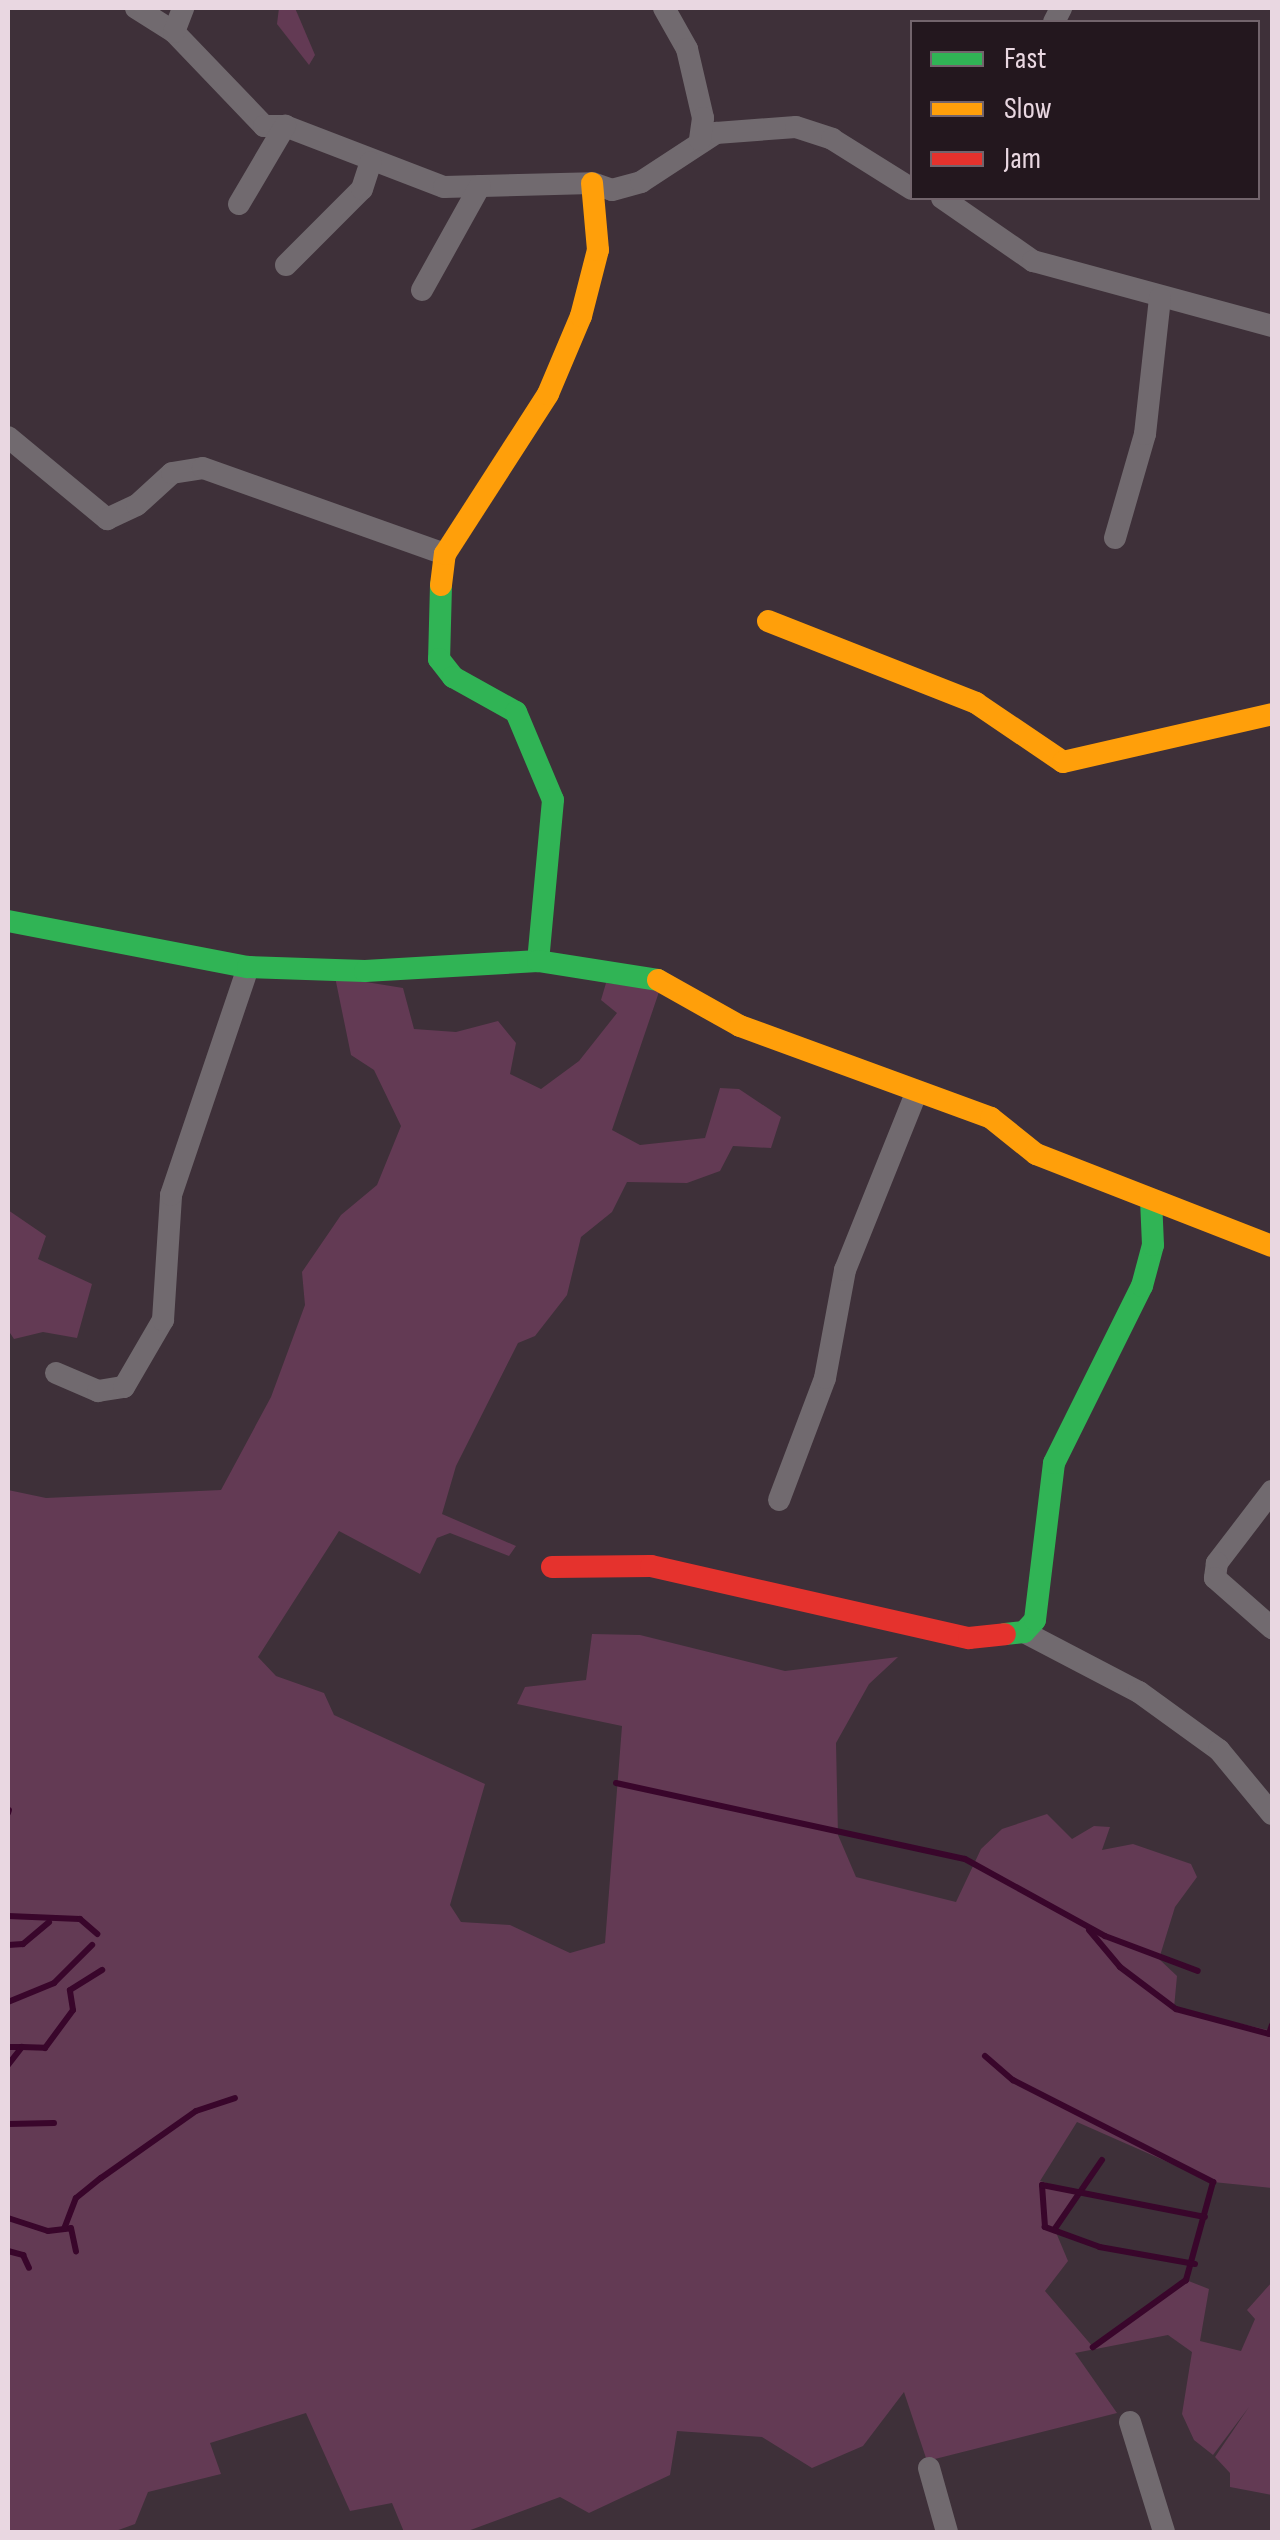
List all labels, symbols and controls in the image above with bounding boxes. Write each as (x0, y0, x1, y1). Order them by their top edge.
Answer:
legend (910, 20, 1260, 200)
text: Fast (1004, 41, 1046, 77)
text: Slow (1004, 91, 1052, 127)
text: Jam (1004, 141, 1041, 177)

